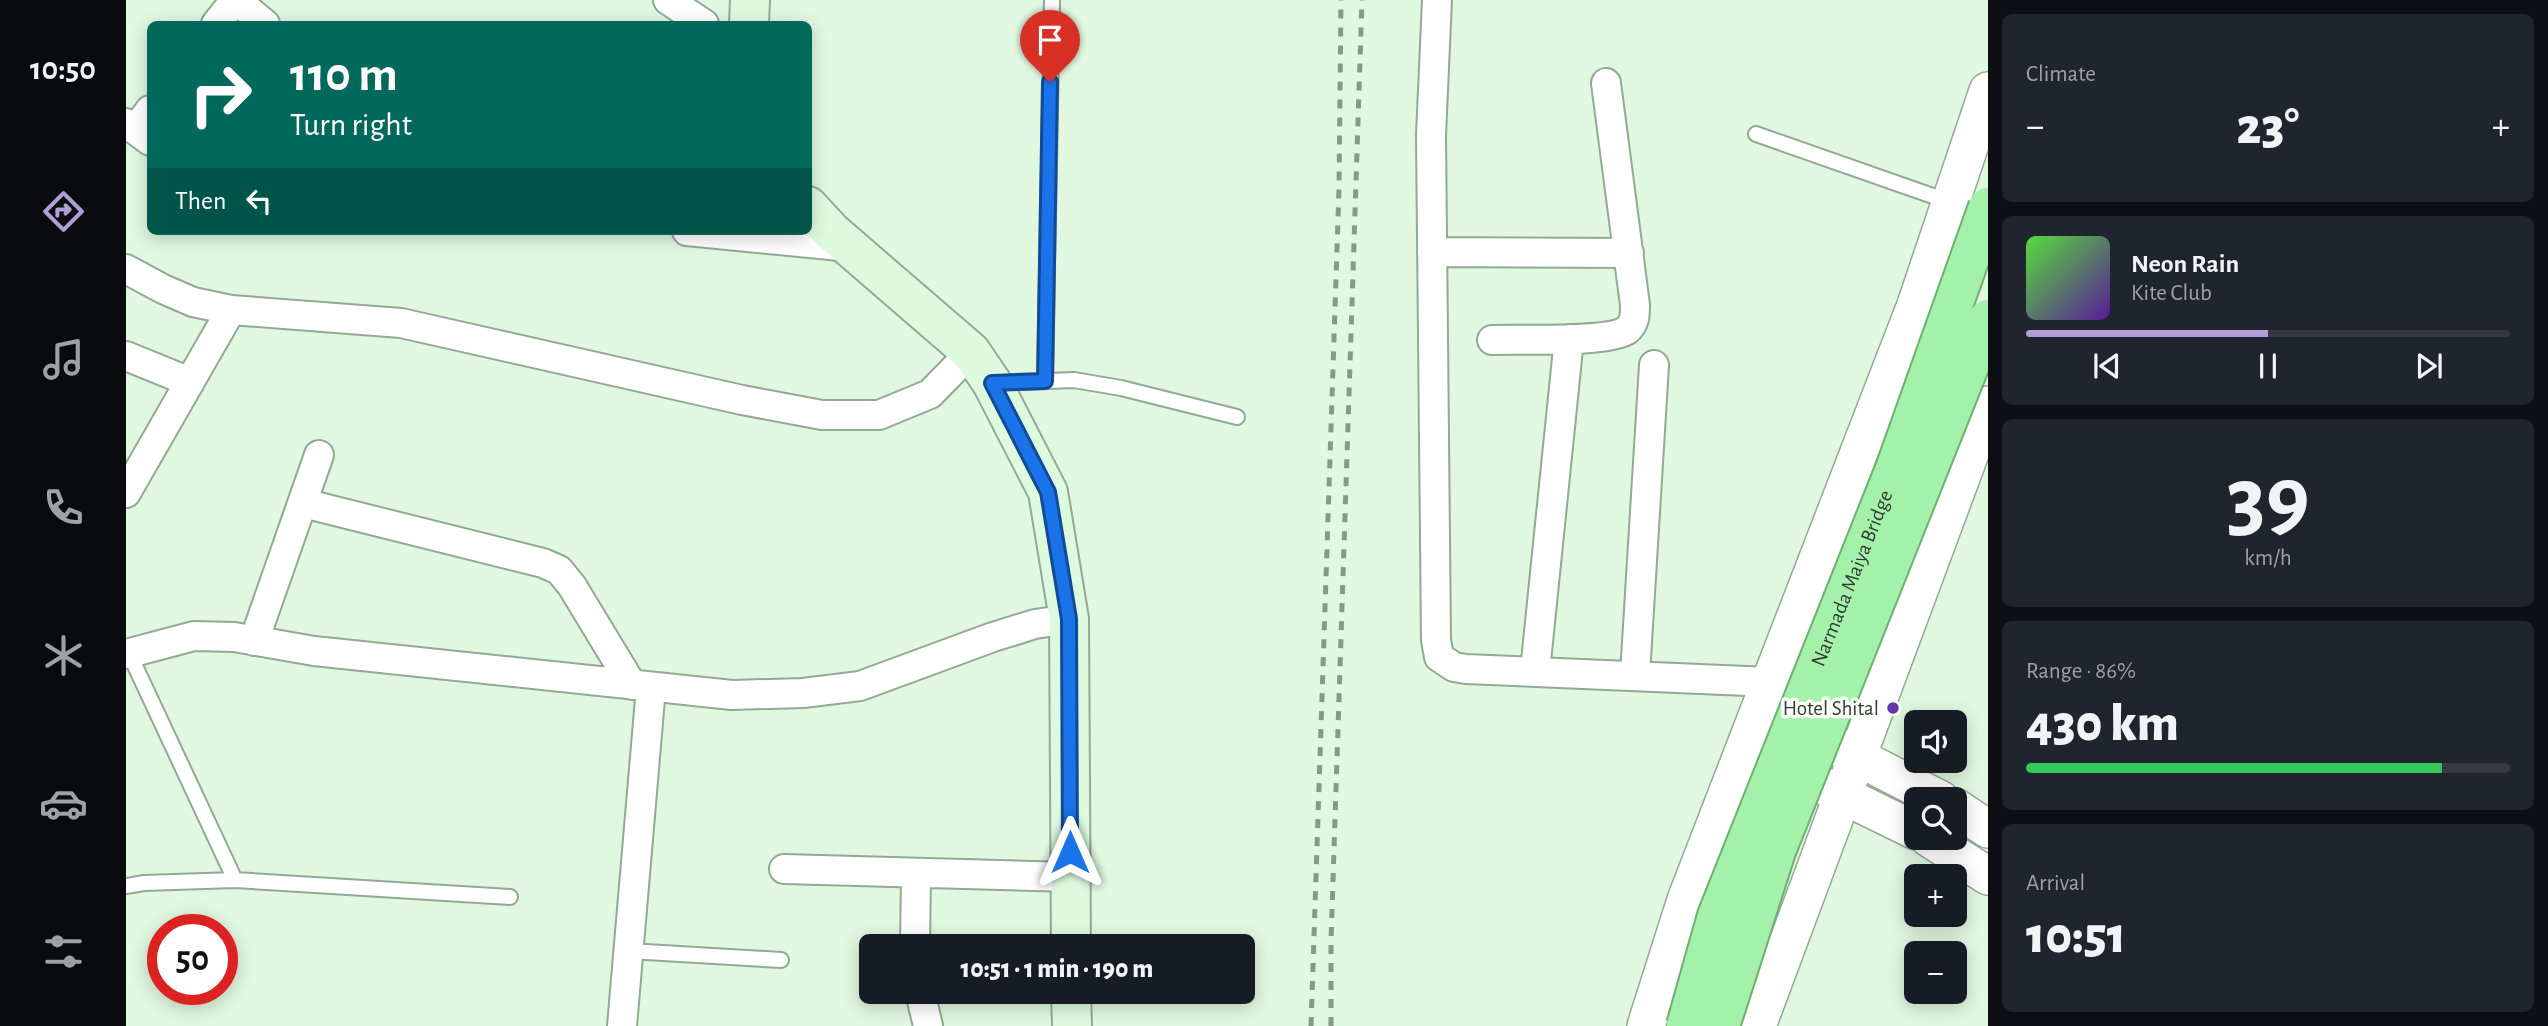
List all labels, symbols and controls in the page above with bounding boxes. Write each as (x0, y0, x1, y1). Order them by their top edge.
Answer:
pin (1020, 10, 1080, 82)
icon: arrive (1031, 21, 1069, 59)
icon: right (175, 49, 266, 140)
text: 110 m (290, 51, 398, 100)
text: 10:50 (30, 53, 96, 85)
text: Climate (2026, 63, 2096, 86)
text: 23° (2237, 101, 2299, 153)
text: − (2026, 108, 2044, 146)
text: + (2492, 108, 2510, 146)
text: Turn right (290, 109, 412, 141)
icon: left (240, 182, 278, 220)
icon: directions (39, 187, 88, 236)
text: Then (175, 188, 226, 214)
text: Neon Rain (2131, 251, 2239, 277)
text: Kite Club (2131, 282, 2212, 305)
icon: music (39, 335, 88, 384)
icon: previous (2088, 347, 2126, 385)
icon: pause (2249, 347, 2287, 385)
icon: next (2410, 347, 2448, 385)
text: 39 (2226, 454, 2310, 545)
icon: phone (39, 483, 88, 532)
street label: Narmada Maiya Bridge (1808, 487, 1896, 669)
text: km/h (2244, 547, 2292, 570)
icon: climate (39, 631, 88, 680)
text: Range · 86% (2026, 660, 2136, 683)
place label: Hotel Shital (1783, 698, 1879, 719)
text: 430 km (2026, 698, 2179, 750)
marker: Hotel Shital (1885, 700, 1901, 716)
map controls (1904, 710, 1967, 1004)
button: sound (1904, 710, 1967, 773)
icon: car (39, 779, 88, 828)
button: search (1904, 787, 1967, 850)
position arrow (1033, 815, 1107, 889)
button: + (1904, 864, 1967, 927)
text: Arrival (2026, 872, 2085, 895)
text: 10:51 (2026, 910, 2126, 962)
speed limit sign: 50 (147, 914, 238, 1005)
icon: filters (39, 927, 88, 976)
button: − (1904, 941, 1967, 1004)
text: 10:51 · 1 min · 190 m (961, 956, 1153, 982)

